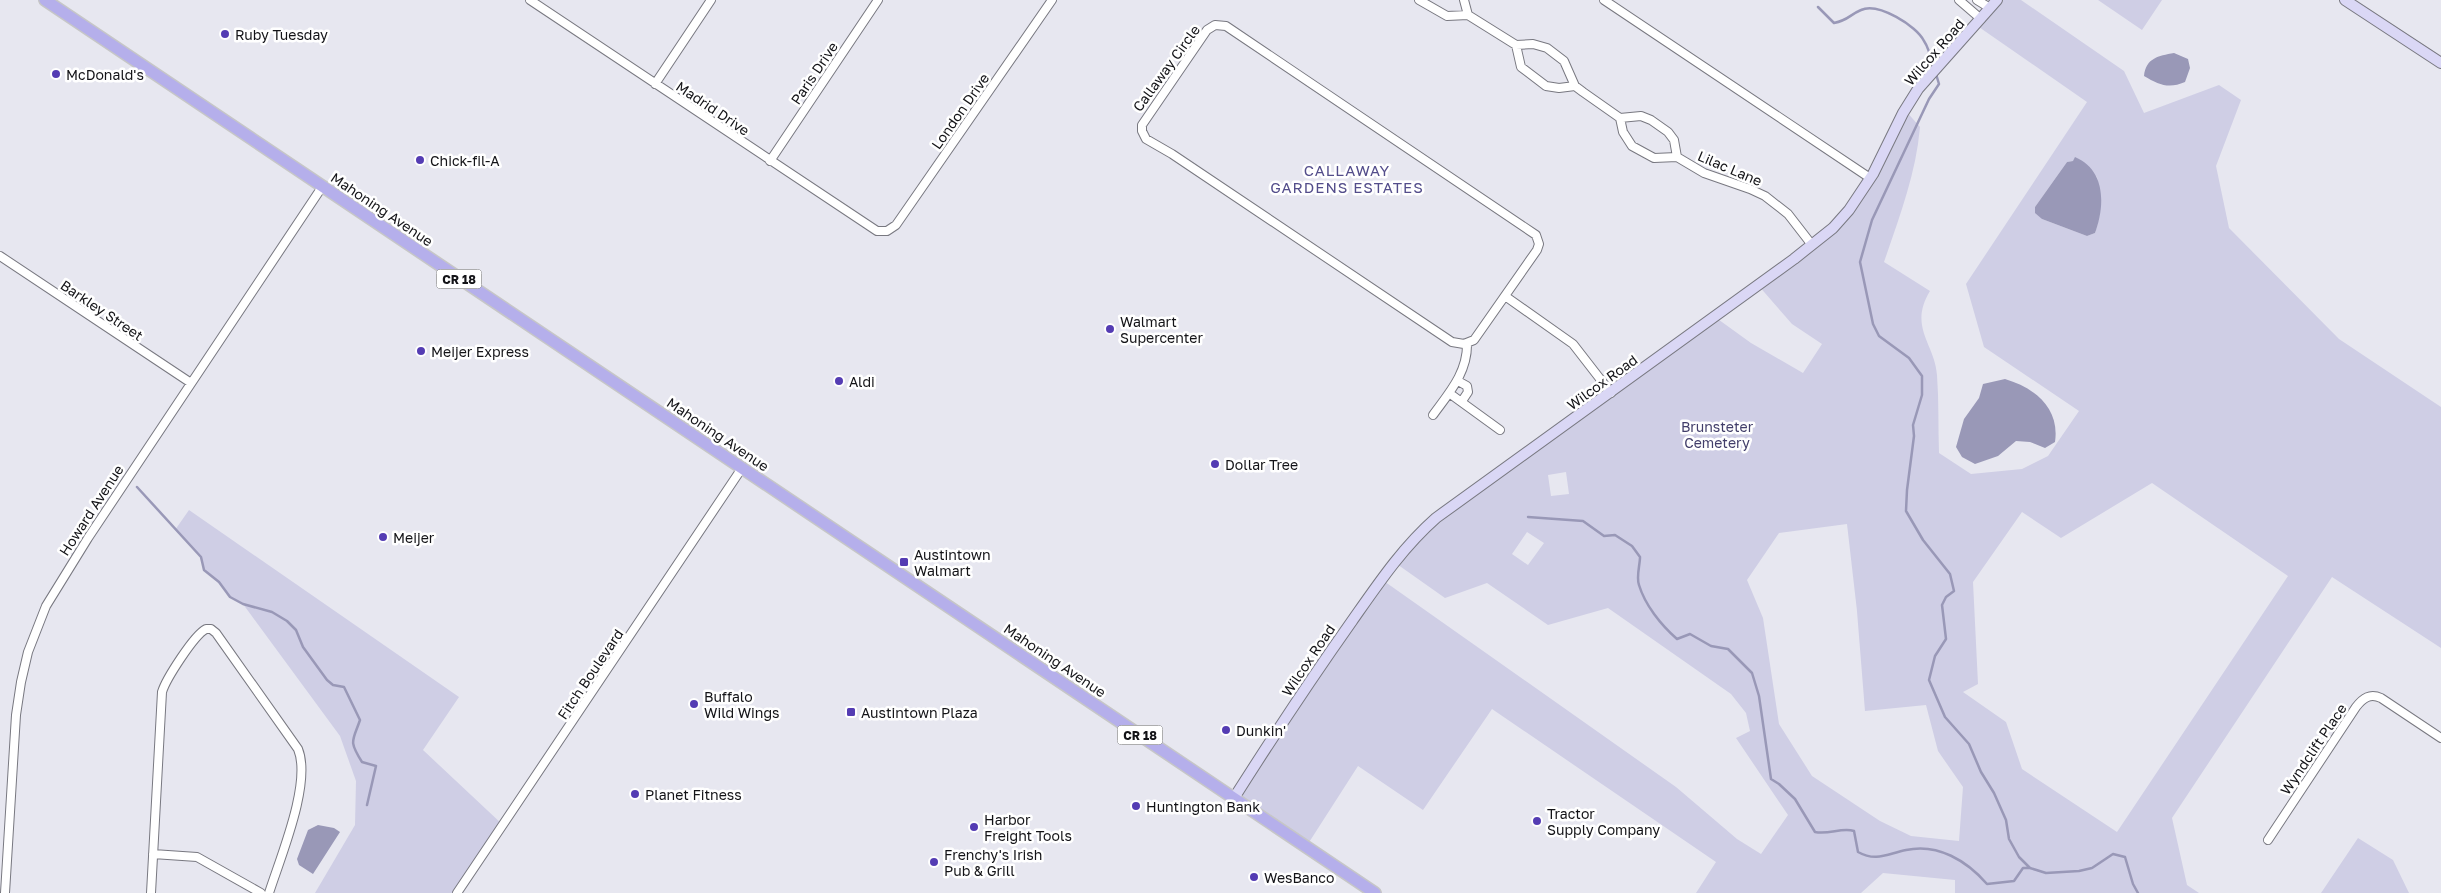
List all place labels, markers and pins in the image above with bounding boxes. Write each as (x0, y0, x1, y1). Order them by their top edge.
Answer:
place label: Ruby Tuesday (235, 26, 328, 43)
marker: Ruby Tuesday (219, 28, 231, 40)
place label: McDonald's (66, 66, 144, 83)
marker: McDonald's (50, 68, 62, 80)
place label: Chick-fil-A (430, 152, 500, 169)
marker: Chick-fil-A (414, 154, 426, 166)
place label: Walmart Supercenter (1120, 313, 1203, 346)
marker: Walmart Supercenter (1104, 323, 1116, 335)
place label: Meijer Express (431, 343, 529, 360)
marker: Meijer Express (415, 345, 427, 357)
place label: Aldi (849, 373, 875, 390)
marker: Aldi (833, 375, 845, 387)
place label: Dollar Tree (1225, 456, 1298, 473)
marker: Dollar Tree (1209, 458, 1221, 470)
place label: Meijer (393, 529, 435, 546)
marker: Meijer (377, 531, 389, 543)
place label: Austintown Walmart (914, 546, 991, 579)
marker: Austintown Walmart (898, 556, 910, 568)
place label: Buffalo Wild Wings (704, 688, 779, 721)
marker: Buffalo Wild Wings (688, 698, 700, 710)
place label: Austintown Plaza (861, 704, 978, 721)
marker: Austintown Plaza (845, 706, 857, 718)
place label: Dunkin' (1236, 722, 1286, 739)
marker: Dunkin' (1220, 724, 1232, 736)
place label: Planet Fitness (645, 786, 742, 803)
marker: Planet Fitness (629, 788, 641, 800)
place label: Huntington Bank (1146, 798, 1260, 815)
marker: Huntington Bank (1130, 800, 1142, 812)
place label: Tractor Supply Company (1547, 805, 1660, 838)
place label: Harbor Freight Tools (984, 811, 1072, 844)
marker: Tractor Supply Company (1531, 815, 1543, 827)
marker: Harbor Freight Tools (968, 821, 980, 833)
place label: Frenchy's Irish Pub & Grill (944, 846, 1042, 879)
marker: Frenchy's Irish Pub & Grill (928, 856, 940, 868)
place label: WesBanco (1264, 869, 1334, 886)
marker: WesBanco (1248, 871, 1260, 883)

